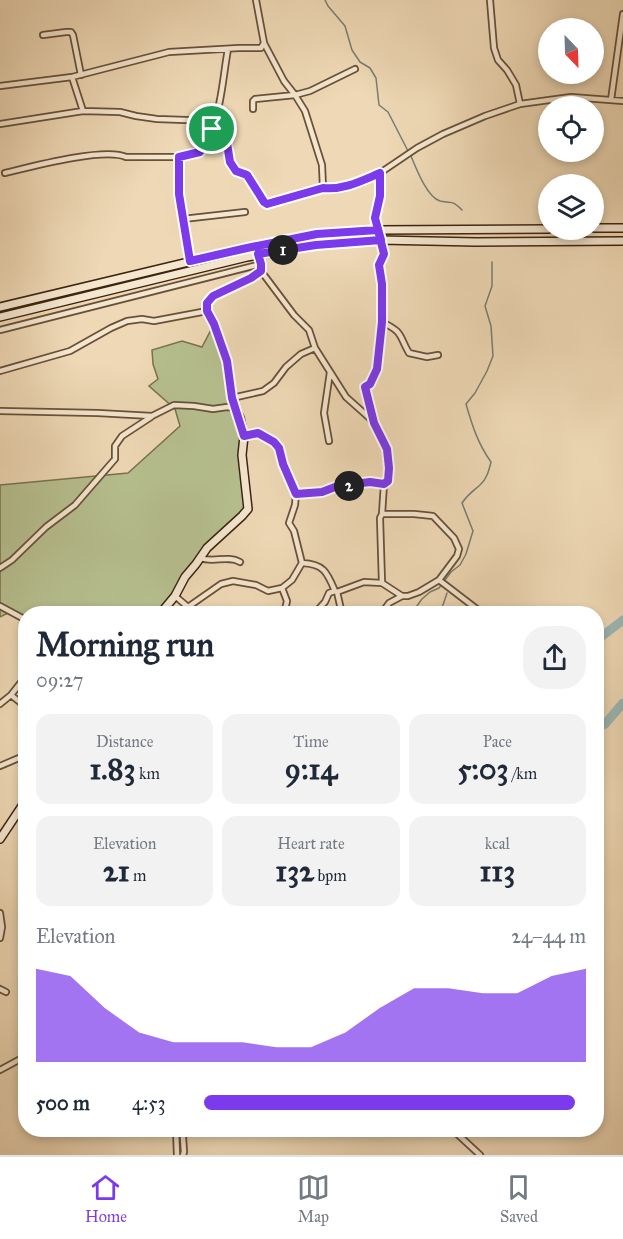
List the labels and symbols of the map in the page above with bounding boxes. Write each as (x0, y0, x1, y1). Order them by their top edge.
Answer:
north arrow (538, 18, 604, 84)
pin (186, 103, 237, 154)
pin: 1 (268, 235, 298, 265)
pin: 2 (334, 471, 364, 501)

